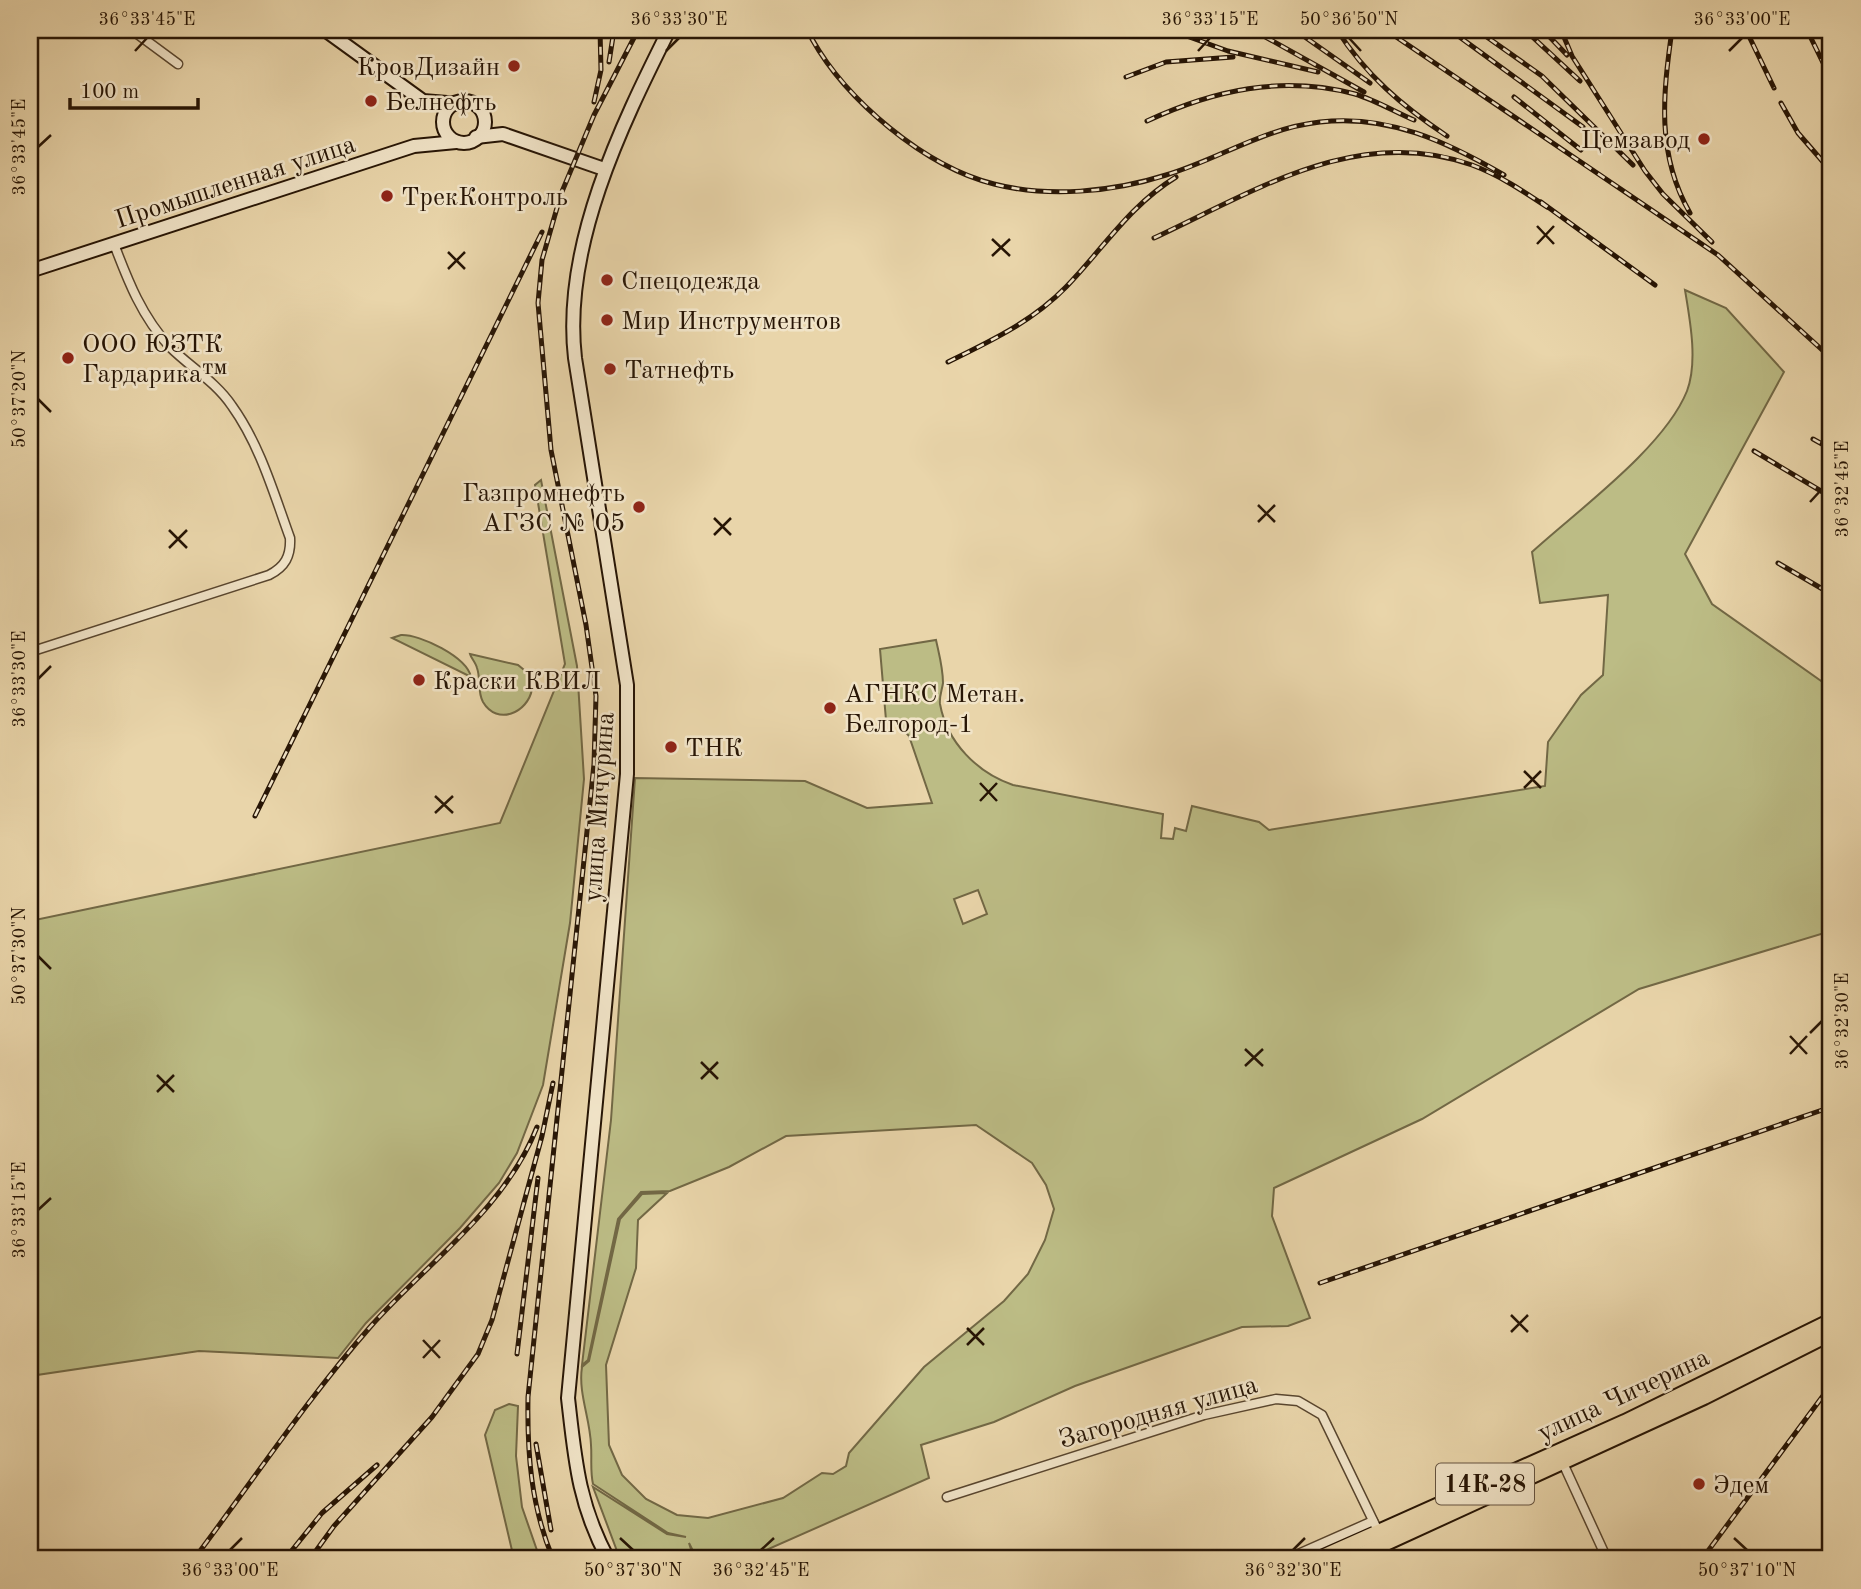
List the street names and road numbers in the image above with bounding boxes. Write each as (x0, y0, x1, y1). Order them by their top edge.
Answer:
street label: Промышленная улица (112, 132, 359, 234)
street label: улица Мичурина (580, 711, 620, 903)
street label: улица Чичерина (1534, 1345, 1714, 1447)
street label: Загородняя улица (1056, 1372, 1261, 1454)
road number: 14К-28 (1436, 1464, 1534, 1504)

